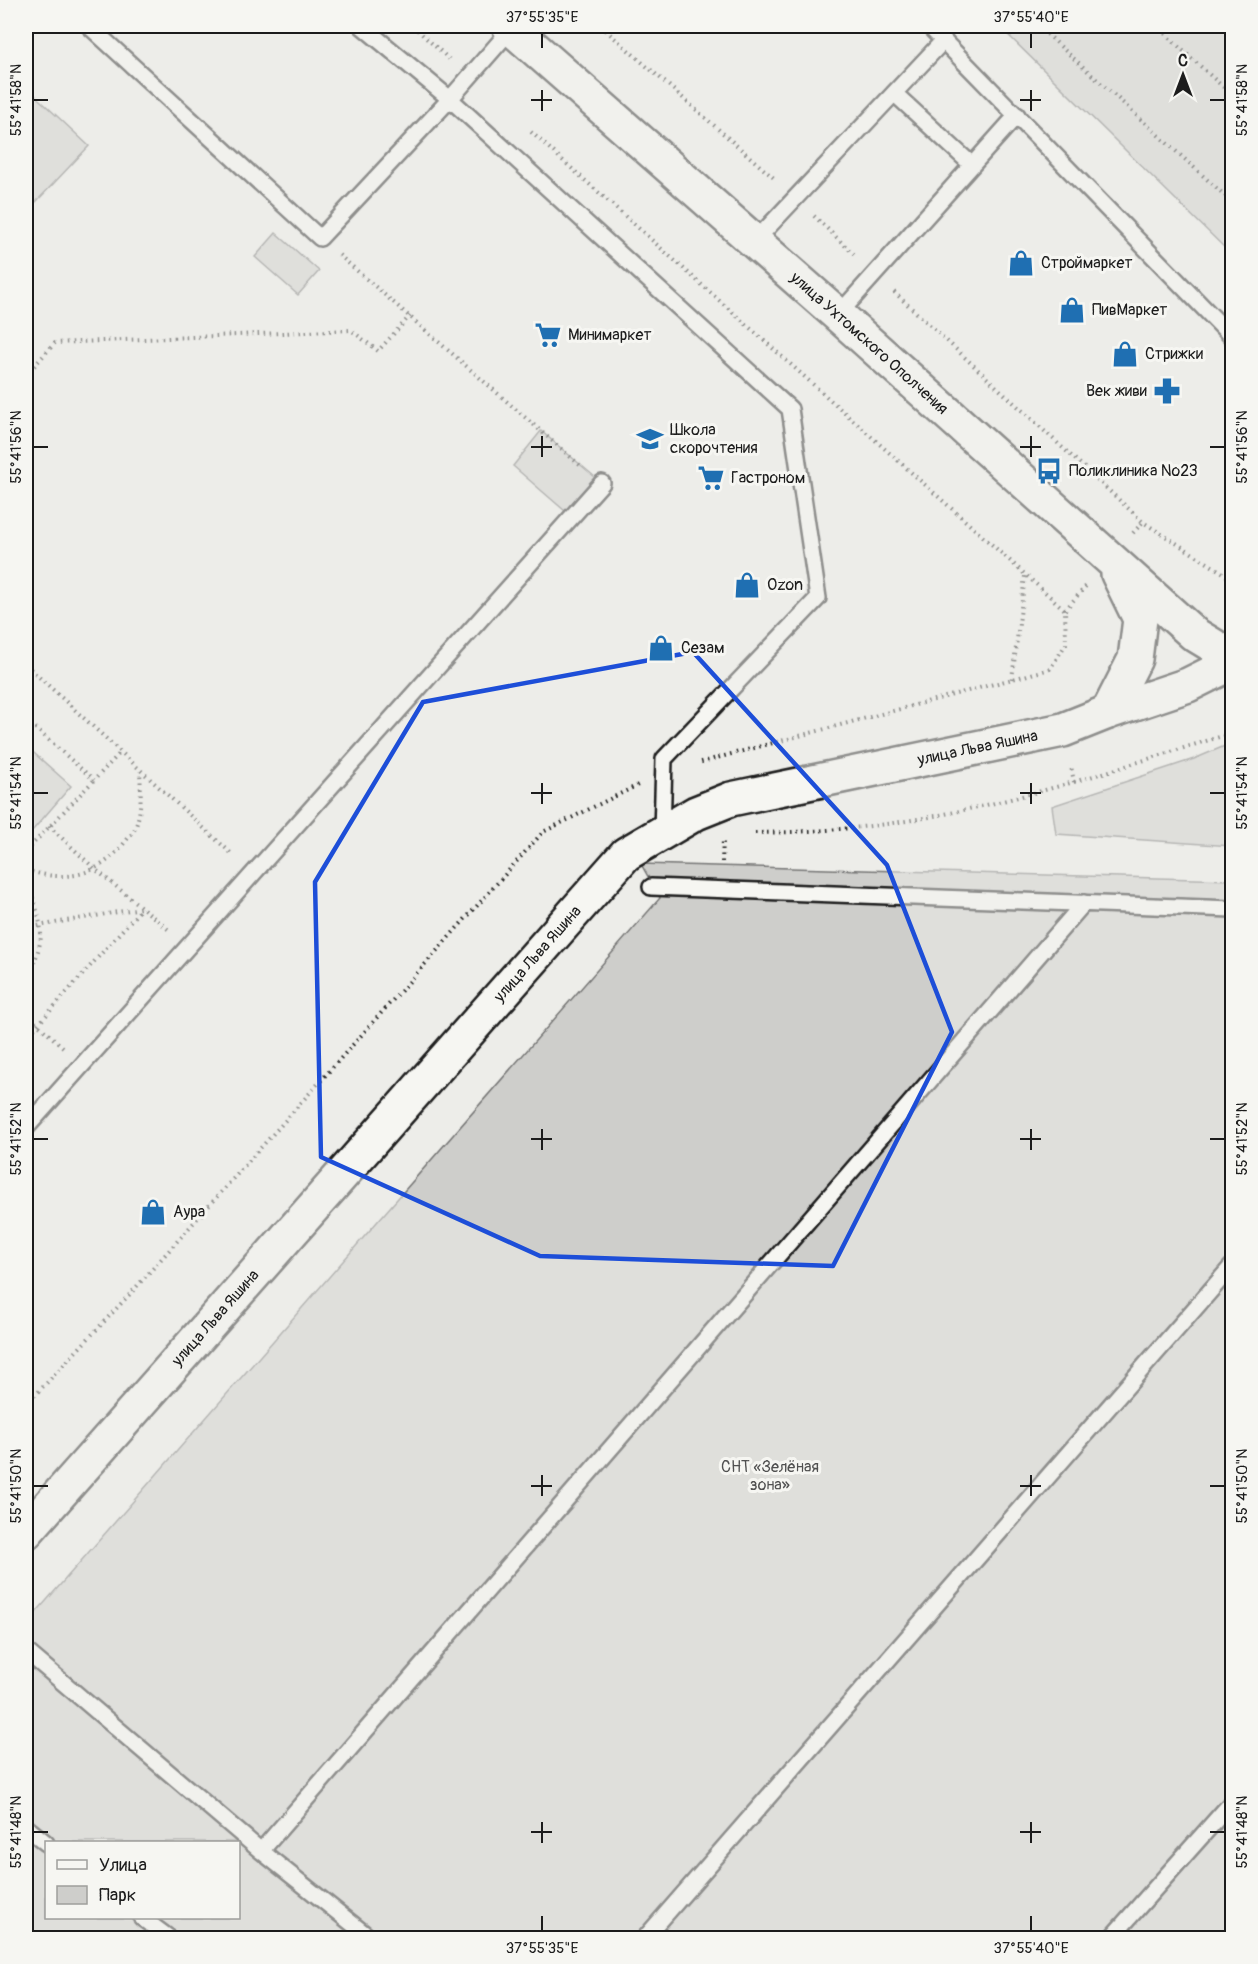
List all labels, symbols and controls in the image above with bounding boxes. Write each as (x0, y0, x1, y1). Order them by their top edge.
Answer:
text: 37°55'35"E (506, 8, 578, 27)
text: 37°55'40"E (994, 8, 1069, 27)
north arrow (1153, 45, 1213, 105)
text: С (1178, 51, 1188, 71)
text: 55°41'58"N (7, 64, 26, 136)
text: 55°41'58"N (1233, 64, 1252, 136)
shop icon: Строймаркет (1006, 248, 1036, 278)
place label: Строймаркет (1041, 253, 1132, 273)
street label: улица Ухтомского Ополчения (785, 267, 952, 419)
shop icon: ПивМаркет (1057, 295, 1087, 325)
place label: ПивМаркет (1092, 300, 1167, 320)
supermarket icon: Минимаркет (533, 320, 563, 350)
place label: Минимаркет (568, 325, 651, 345)
shop icon: Стрижки (1110, 339, 1140, 369)
place label: Стрижки (1145, 344, 1203, 364)
pharmacy icon: Век живи (1152, 376, 1182, 406)
place label: Век живи (1086, 381, 1147, 401)
text: 55°41'56"N (7, 410, 26, 484)
text: 55°41'56"N (1233, 410, 1252, 484)
place label: Школа скорочтения (670, 420, 758, 458)
school or university icon: Школа скорочтения (635, 424, 665, 454)
bus stop icon: Поликлиника №23 (1034, 456, 1064, 486)
place label: Поликлиника №23 (1069, 461, 1198, 481)
supermarket icon: Гастроном (696, 463, 726, 493)
place label: Гастроном (731, 468, 805, 488)
shop icon: Ozon (732, 570, 762, 600)
place label: Ozon (767, 575, 803, 595)
shop icon: Сезам (646, 633, 676, 663)
place label: Сезам (681, 638, 724, 658)
street label: улица Льва Яшина (915, 726, 1039, 770)
text: 55°41'54"N (7, 756, 26, 830)
text: 55°41'54"N (1233, 756, 1252, 830)
street label: улица Льва Яшина (489, 901, 586, 1007)
text: 55°41'52"N (7, 1102, 26, 1176)
text: 55°41'52"N (1233, 1102, 1252, 1176)
shop icon: Аура (138, 1197, 168, 1227)
place label: Аура (173, 1202, 205, 1222)
street label: улица Льва Яшина (167, 1265, 264, 1371)
text: 55°41'50"N (7, 1449, 26, 1523)
text: 55°41'50"N (1233, 1449, 1252, 1523)
park label: СНТ «Зелёная зона» (721, 1457, 819, 1495)
text: 55°41'48"N (7, 1796, 26, 1868)
text: 55°41'48"N (1233, 1796, 1252, 1868)
legend (45, 1841, 240, 1919)
text: Улица (99, 1854, 147, 1877)
text: Парк (99, 1884, 136, 1907)
text: 37°55'35"E (506, 1939, 578, 1958)
text: 37°55'40"E (994, 1939, 1069, 1958)

